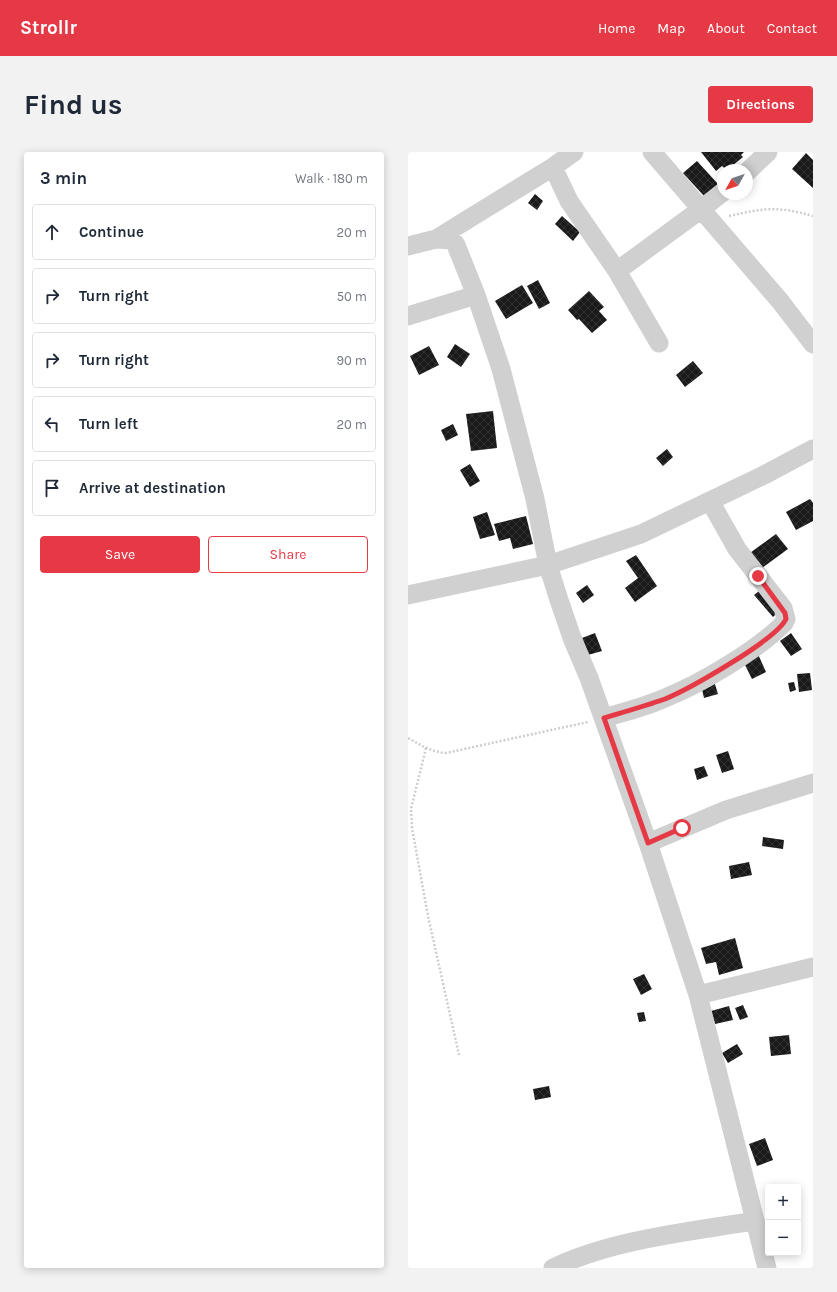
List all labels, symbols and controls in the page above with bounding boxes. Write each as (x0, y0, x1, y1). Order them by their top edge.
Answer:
text: Strollr (20, 17, 77, 39)
text: Home (598, 20, 635, 37)
text: Map (657, 20, 685, 37)
text: About (707, 20, 745, 37)
text: Contact (767, 20, 817, 37)
button: Directions (708, 86, 813, 123)
text: Find us (24, 88, 123, 121)
north arrow (717, 164, 753, 200)
text: 3 min (40, 168, 87, 188)
text: Walk · 180 m (295, 171, 368, 186)
icon: ahead (41, 221, 63, 243)
text: Continue (79, 223, 144, 241)
text: 20 m (337, 225, 367, 240)
icon: right (41, 285, 63, 307)
text: Turn right (79, 287, 149, 305)
text: 50 m (337, 289, 367, 304)
icon: right (41, 349, 63, 371)
text: Turn right (79, 351, 149, 369)
text: 90 m (336, 353, 367, 368)
icon: left (41, 413, 63, 435)
text: Turn left (79, 415, 138, 433)
text: 20 m (337, 417, 367, 432)
icon: arrive (41, 477, 63, 499)
text: Arrive at destination (79, 479, 226, 497)
button: Save (40, 536, 200, 573)
button: Share (208, 536, 368, 573)
route end (749, 567, 767, 585)
route start (673, 819, 691, 837)
map controls (765, 1184, 801, 1256)
button: + (765, 1184, 801, 1220)
button: − (765, 1220, 801, 1256)

